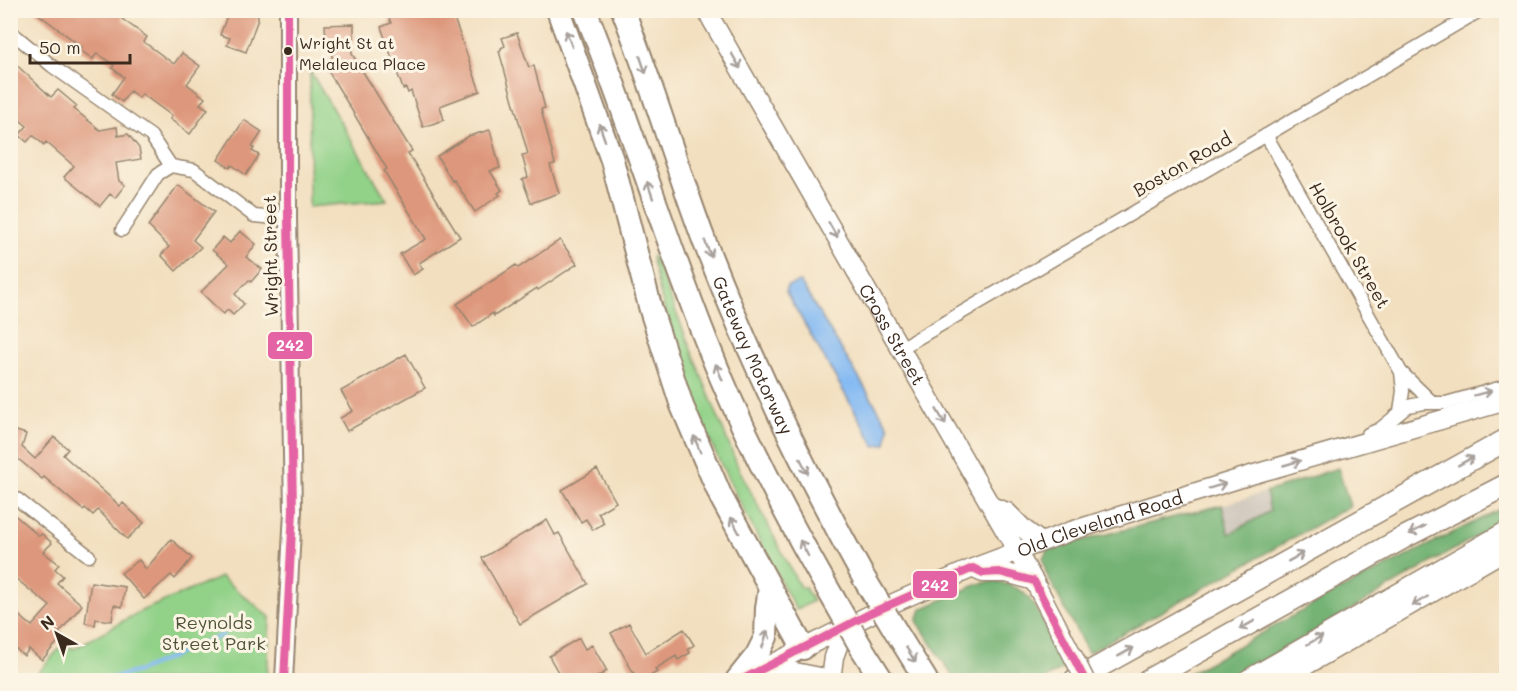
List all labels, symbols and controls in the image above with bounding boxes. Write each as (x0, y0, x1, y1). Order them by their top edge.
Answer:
scale bar (30, 27, 130, 65)
one-way arrow (563, 30, 574, 49)
place label: Wright St at Melaleuca Place (299, 32, 426, 74)
text: 50 m (39, 35, 81, 59)
marker: Wright St at Melaleuca Place (282, 45, 294, 57)
one-way arrow (730, 52, 742, 69)
one-way arrow (639, 55, 650, 74)
one-way arrow (596, 123, 607, 142)
street label: Boston Road (1128, 126, 1236, 202)
street label: Holbrook Street (1304, 177, 1396, 313)
one-way arrow (644, 181, 655, 200)
street label: Wright Street (257, 195, 283, 317)
one-way arrow (827, 221, 839, 238)
one-way arrow (703, 240, 714, 258)
street label: Gateway Motorway (707, 272, 799, 438)
street label: Cross Street (854, 279, 931, 389)
line badge: 242 (267, 331, 313, 360)
text: 242 (276, 334, 304, 355)
one-way arrow (713, 363, 724, 382)
one-way arrow (1473, 387, 1492, 398)
one-way arrow (935, 408, 947, 425)
one-way arrow (691, 435, 702, 454)
one-way arrow (1457, 455, 1474, 467)
one-way arrow (799, 457, 811, 475)
one-way arrow (1283, 457, 1302, 468)
one-way arrow (1207, 480, 1226, 491)
street label: Old Cleveland Road (1013, 485, 1185, 562)
one-way arrow (729, 516, 740, 534)
one-way arrow (1408, 525, 1426, 537)
one-way arrow (798, 539, 809, 557)
one-way arrow (1287, 550, 1304, 562)
line badge: 242 (912, 570, 958, 599)
text: 242 (921, 574, 949, 595)
one-way arrow (1412, 595, 1429, 607)
north arrow (27, 604, 87, 664)
text: N (36, 610, 58, 634)
park label: Reynolds Street Park (162, 610, 266, 655)
one-way arrow (1238, 620, 1256, 631)
one-way arrow (760, 630, 771, 648)
one-way arrow (1306, 634, 1323, 646)
one-way arrow (905, 646, 917, 663)
one-way arrow (1117, 646, 1134, 658)

